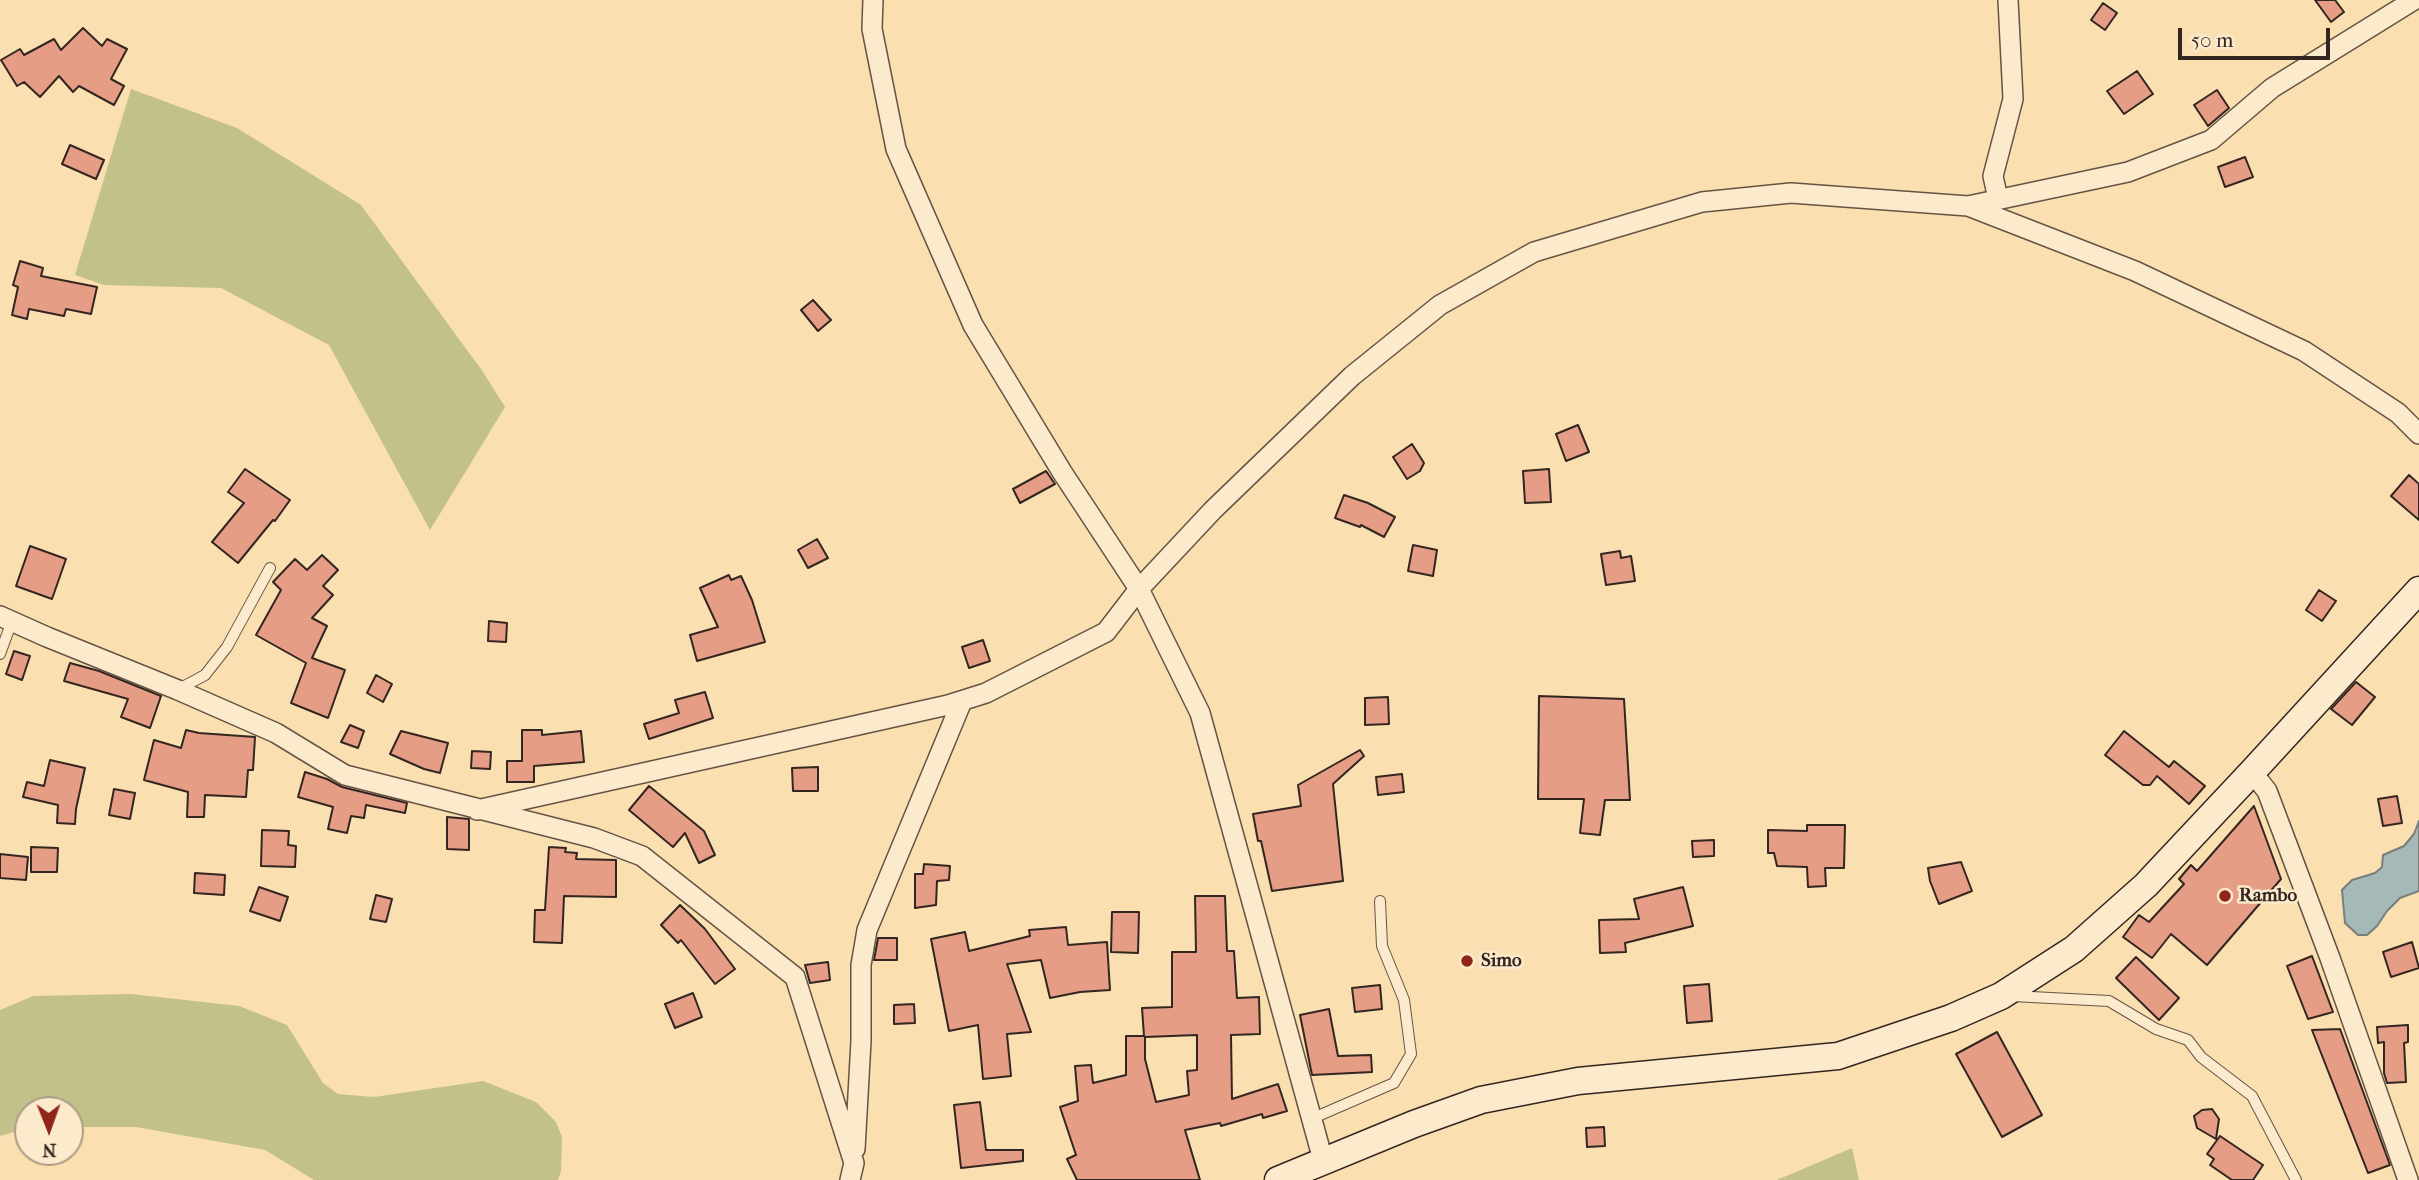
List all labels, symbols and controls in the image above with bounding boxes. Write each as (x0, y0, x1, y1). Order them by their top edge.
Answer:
scale bar (2181, 14, 2333, 58)
text: 50 m (2191, 28, 2234, 52)
place label: Rambo (2239, 885, 2297, 907)
marker: Rambo (2217, 888, 2233, 904)
place label: Simo (1481, 950, 1522, 972)
marker: Simo (1459, 953, 1475, 969)
north arrow (14, 1096, 84, 1166)
text: N (42, 1139, 57, 1161)

